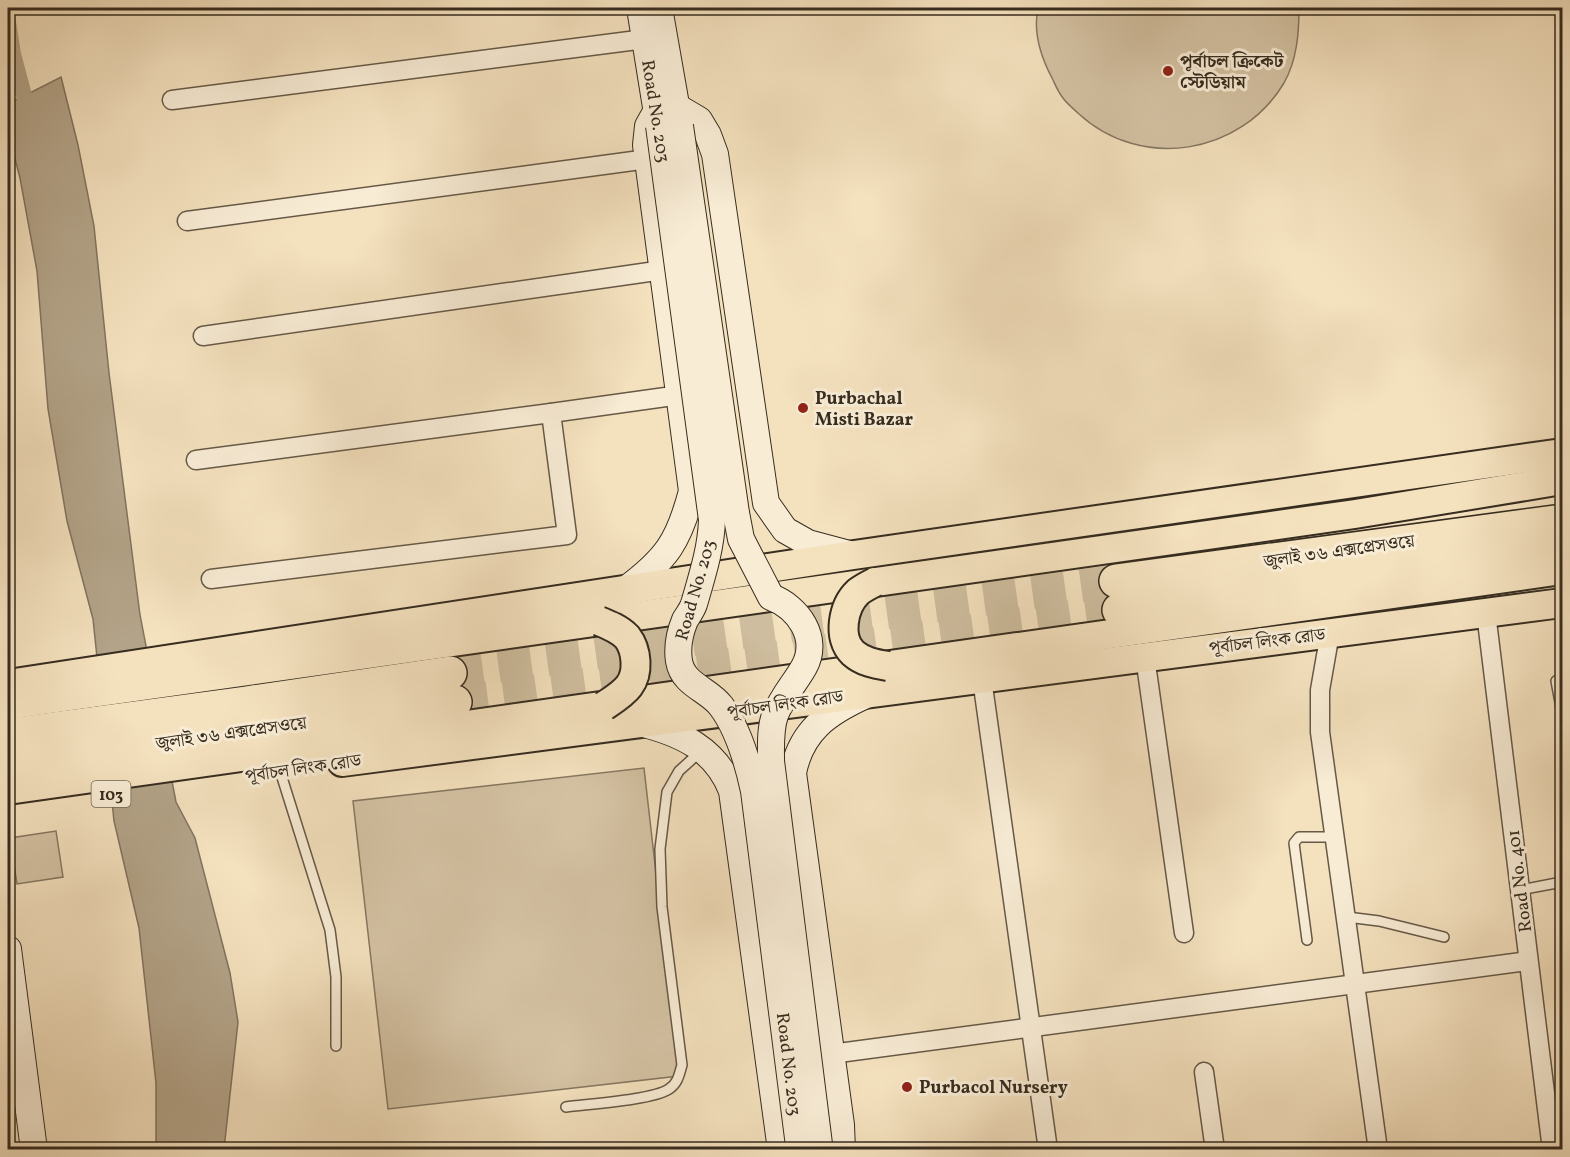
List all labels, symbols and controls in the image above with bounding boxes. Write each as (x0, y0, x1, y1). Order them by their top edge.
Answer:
place label: পূর্বাচল ক্রিকেট স্টেডিয়াম (1180, 50, 1285, 96)
street label: Road No. 203 (634, 58, 675, 165)
marker: পূর্বাচল ক্রিকেট স্টেডিয়াম (1161, 64, 1175, 78)
place label: Purbachal Misti Bazar (815, 387, 913, 433)
marker: Purbachal Misti Bazar (796, 401, 810, 415)
street label: জুলাই ৩৬ এক্সপ্রেসওয়ে (1261, 529, 1418, 576)
street label: Road No. 203 (670, 537, 723, 644)
street label: পূর্বাচল লিংক রোড (1208, 623, 1328, 662)
street label: পূর্বাচল লিংক রোড (726, 685, 846, 726)
street label: জুলাই ৩৬ এক্সপ্রেসওয়ে (153, 711, 310, 758)
street label: পূর্বাচল লিংক রোড (244, 749, 364, 790)
road number: 103 (92, 781, 130, 807)
street label: Road No. 401 (1502, 828, 1539, 933)
street label: Road No. 203 (769, 1011, 806, 1117)
place label: Purbacol Nursery (919, 1076, 1068, 1101)
marker: Purbacol Nursery (900, 1080, 914, 1094)

